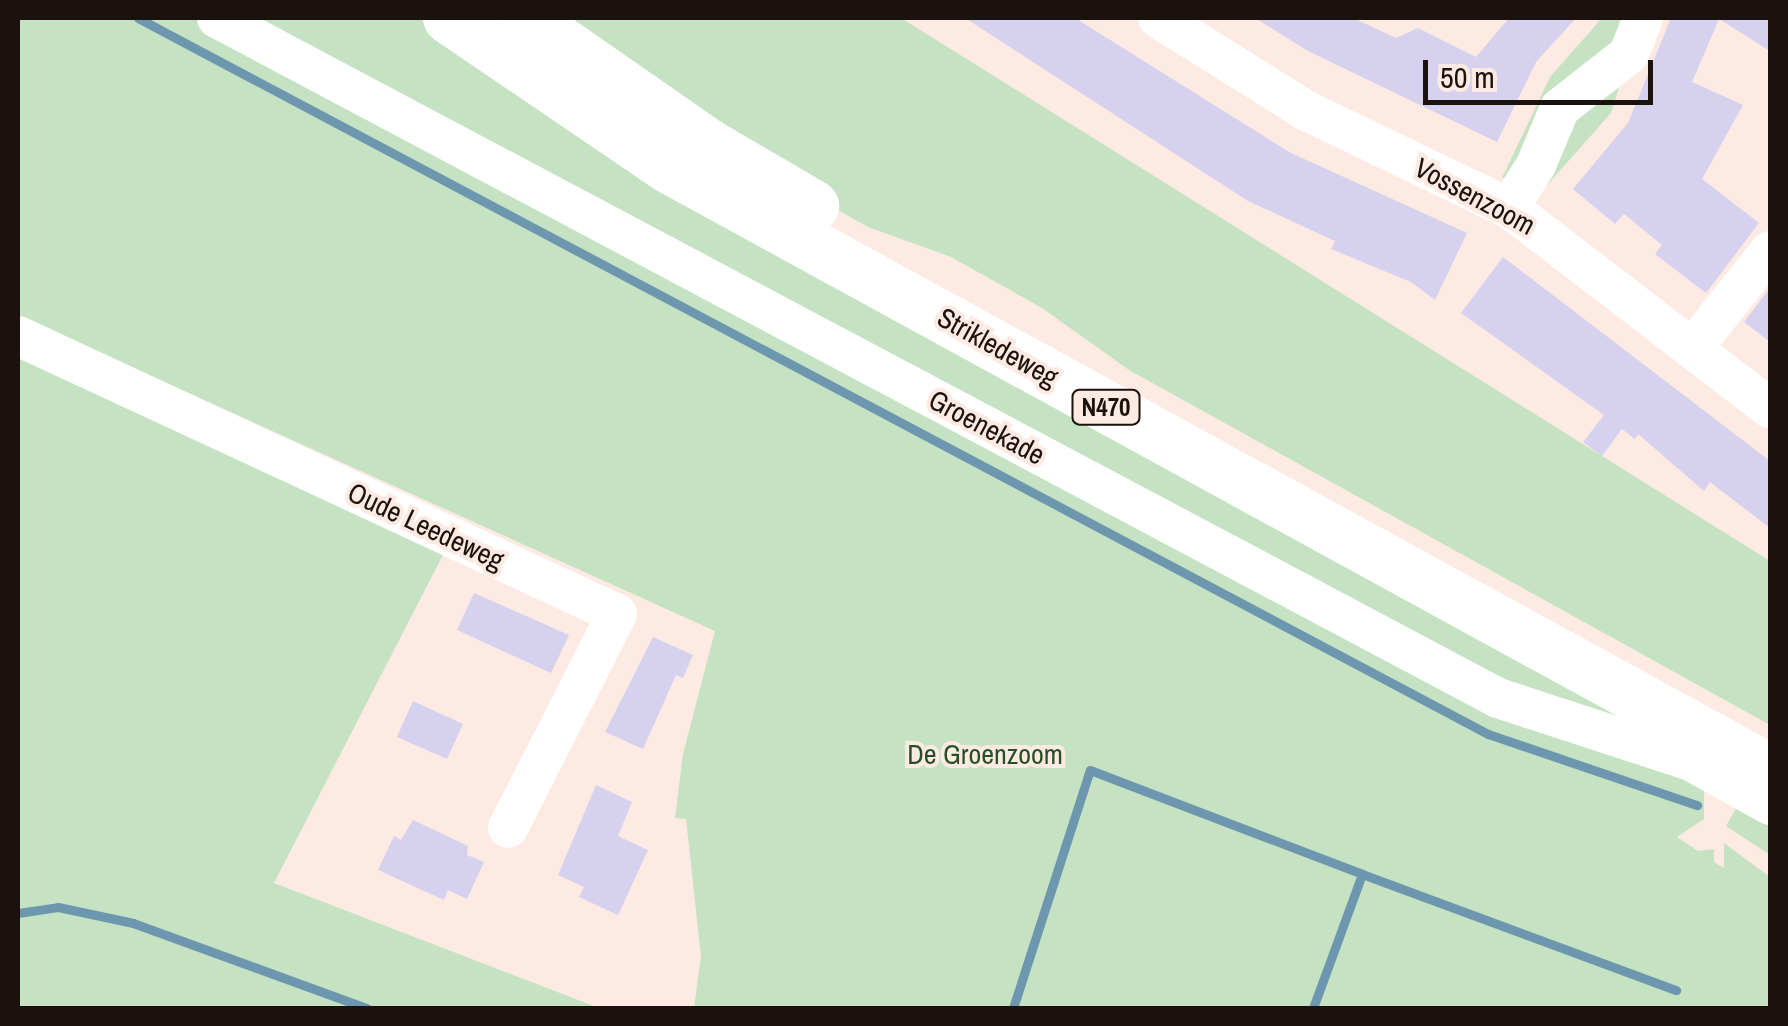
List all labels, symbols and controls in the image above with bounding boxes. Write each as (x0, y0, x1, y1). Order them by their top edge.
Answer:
scale bar (1428, 40, 1658, 102)
text: 50 m (1440, 57, 1495, 97)
street label: Vossenzoom (1409, 150, 1541, 242)
street label: Strikledeweg (932, 300, 1064, 394)
street label: Groenekade (923, 383, 1051, 471)
road number: N470 (1071, 387, 1141, 427)
street label: Oude Leedeweg (343, 475, 509, 577)
park label: De Groenzoom (907, 737, 1063, 771)

